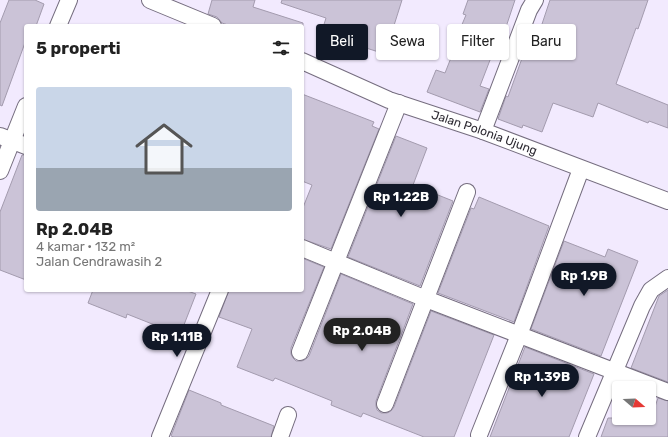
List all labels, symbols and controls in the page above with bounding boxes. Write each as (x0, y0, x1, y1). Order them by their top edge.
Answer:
chip: Beli (316, 24, 368, 60)
chip: Sewa (376, 24, 439, 60)
chip: Filter (447, 24, 509, 60)
chip: Baru (517, 24, 576, 60)
icon: filters (270, 37, 292, 59)
text: 5 properti (36, 38, 121, 58)
street label: Jalan Polonia Ujung (430, 107, 539, 158)
icon: home (128, 113, 200, 185)
pin: Rp 1.22B (360, 184, 442, 218)
text: Rp 1.22B (373, 189, 429, 204)
text: Rp 2.04B (36, 219, 113, 239)
text: 4 kamar · 132 m² (36, 239, 135, 254)
text: Jalan Cendrawasih 2 (36, 254, 162, 269)
pin: Rp 1.9B (547, 263, 621, 297)
text: Rp 1.9B (560, 268, 608, 283)
pin: Rp 2.04B (321, 318, 403, 352)
text: Rp 2.04B (333, 323, 391, 338)
pin: Rp 1.11B (136, 324, 218, 358)
text: Rp 1.11B (151, 329, 203, 344)
pin: Rp 1.39B (501, 364, 583, 398)
text: Rp 1.39B (514, 369, 570, 384)
north arrow (612, 381, 656, 425)
map controls (612, 381, 656, 425)

